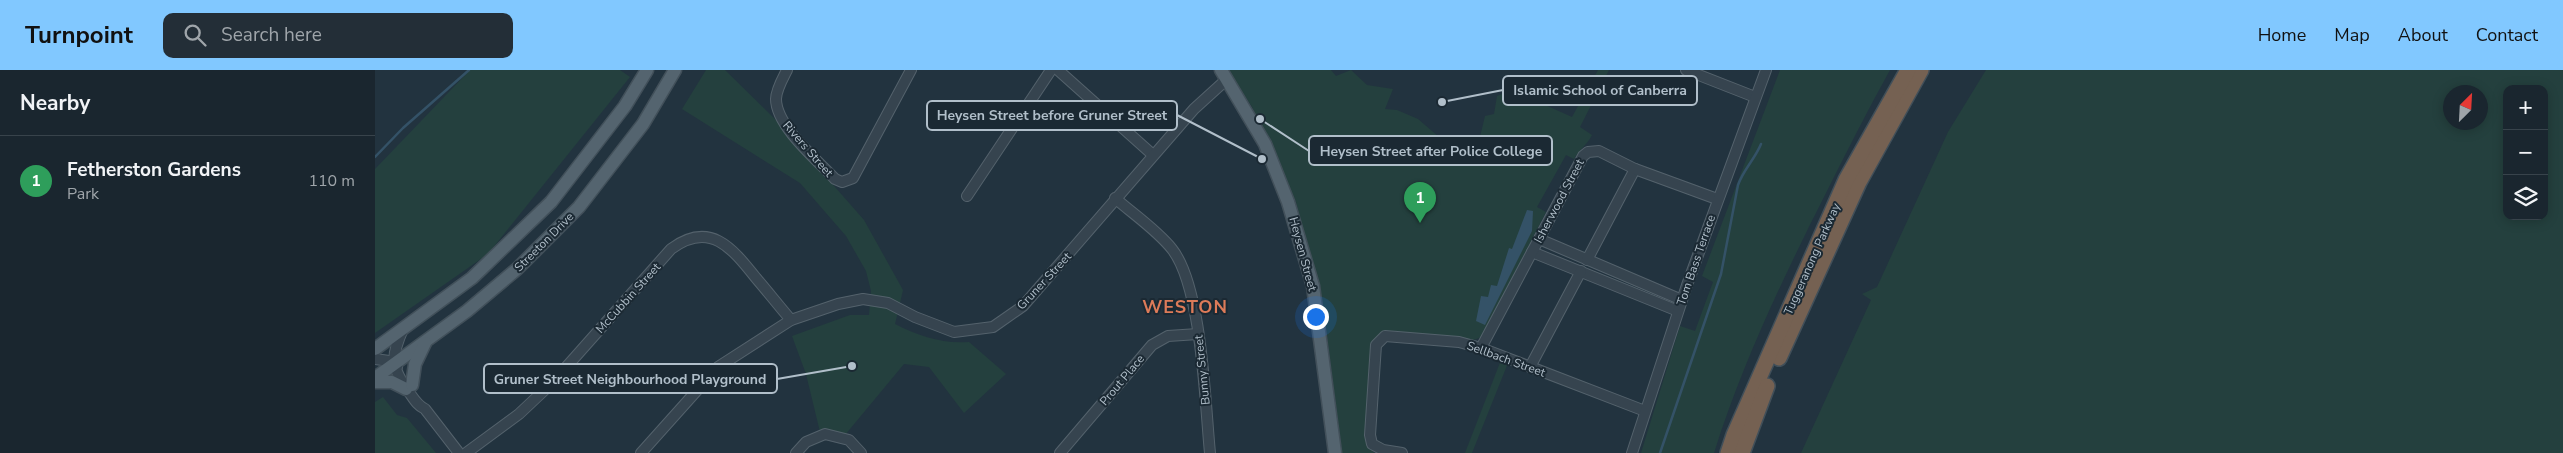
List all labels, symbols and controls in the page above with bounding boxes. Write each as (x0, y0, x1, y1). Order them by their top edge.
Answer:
search box (163, 13, 513, 58)
text: Turnpoint (25, 19, 133, 51)
icon: search (181, 21, 209, 49)
text: Search here (221, 22, 322, 48)
text: Home (2258, 23, 2306, 47)
text: Map (2334, 23, 2370, 47)
text: About (2398, 23, 2448, 47)
text: Contact (2476, 23, 2538, 47)
callout: Islamic School of Canberra (1503, 76, 1697, 105)
text: Islamic School of Canberra (1513, 81, 1687, 100)
north arrow (2443, 85, 2488, 130)
map controls (2503, 85, 2548, 220)
button: + (2503, 85, 2548, 130)
text: Nearby (20, 89, 90, 117)
callout: Heysen Street before Gruner Street (927, 101, 1177, 130)
text: Heysen Street before Gruner Street (937, 106, 1168, 125)
street label: Rivers Street (779, 118, 837, 181)
button: − (2503, 130, 2548, 175)
callout: Heysen Street after Police College (1309, 136, 1552, 165)
text: Heysen Street after Police College (1320, 142, 1543, 161)
street label: Isherwood Street (1530, 156, 1588, 246)
text: Fetherston Gardens (67, 157, 241, 183)
text: 1 (31, 170, 41, 192)
text: 110 m (308, 170, 355, 192)
button: layers (2503, 175, 2548, 220)
pin: 1 (1404, 182, 1436, 223)
text: Park (67, 183, 99, 205)
street label: Tuggeranong Parkway (1780, 200, 1844, 317)
street label: Streeton Drive (511, 209, 577, 275)
street label: Tom Bass Terrace (1673, 213, 1719, 307)
street label: Heysen Street (1285, 215, 1321, 294)
street label: Gruner Street (1013, 248, 1075, 313)
street label: McCubbin Street (592, 259, 665, 337)
district label: WESTON (1142, 295, 1228, 319)
your location (1303, 304, 1329, 330)
street label: Bunny Street (1190, 333, 1214, 406)
street label: Sellbach Street (1465, 337, 1548, 381)
street label: Prout Place (1096, 351, 1148, 409)
callout: Gruner Street Neighbourhood Playground (484, 364, 777, 393)
text: Gruner Street Neighbourhood Playground (494, 370, 766, 389)

